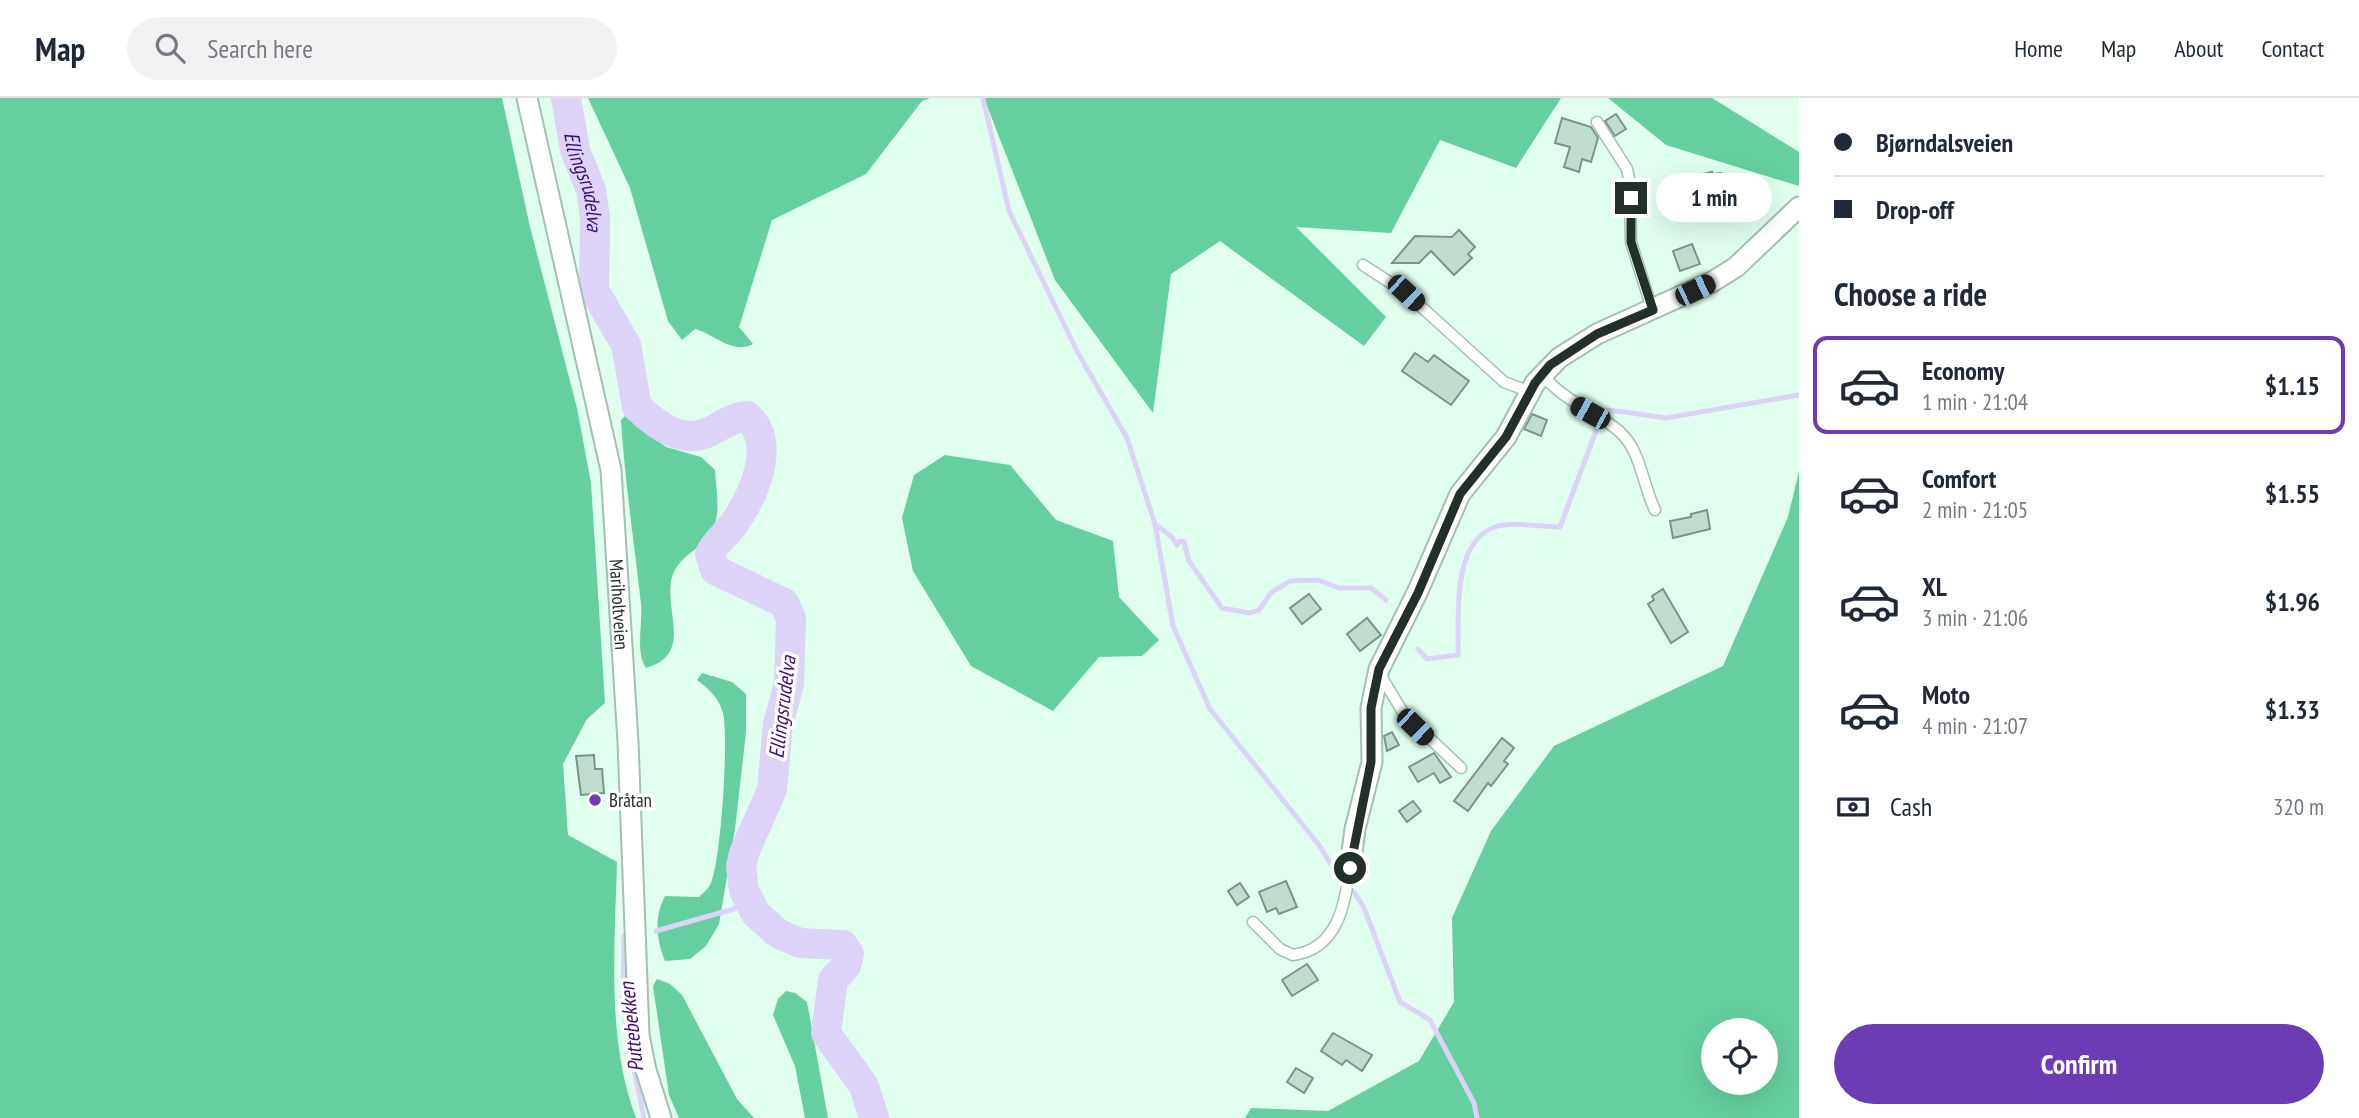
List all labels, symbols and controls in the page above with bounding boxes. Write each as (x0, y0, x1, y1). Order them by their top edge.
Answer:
search box (127, 17, 617, 80)
text: Map (35, 27, 85, 70)
icon: search (151, 29, 189, 67)
text: Search here (207, 32, 313, 65)
text: Home (2014, 33, 2063, 64)
text: Map (2101, 33, 2136, 64)
text: About (2174, 33, 2223, 64)
text: Contact (2261, 33, 2324, 64)
text: Bjørndalsveien (1876, 126, 2013, 159)
water label: Ellingsrudelva (559, 130, 609, 233)
callout: 1 min (1656, 174, 1771, 222)
route end (1615, 182, 1647, 214)
text: 1 min (1691, 183, 1737, 212)
text: Drop-off (1876, 193, 1954, 226)
car (1384, 271, 1429, 315)
car (1672, 271, 1719, 309)
text: Choose a ride (1834, 273, 1987, 315)
icon: car (1838, 354, 1901, 417)
text: Economy (1922, 354, 2004, 387)
text: $1.15 (2265, 369, 2320, 402)
text: 1 min · 21:04 (1922, 387, 2028, 416)
car (1567, 394, 1614, 432)
icon: car (1838, 462, 1901, 525)
text: Comfort (1922, 462, 1996, 495)
text: $1.55 (2265, 477, 2320, 510)
text: 2 min · 21:05 (1922, 495, 2028, 524)
street label: Mariholtveien (605, 558, 634, 650)
icon: car (1838, 570, 1901, 633)
text: XL (1922, 570, 1947, 603)
text: $1.96 (2265, 585, 2320, 618)
text: 3 min · 21:06 (1922, 603, 2028, 632)
water label: Ellingsrudelva (762, 653, 802, 760)
icon: car (1838, 678, 1901, 741)
text: Moto (1922, 678, 1970, 711)
text: $1.33 (2265, 693, 2320, 726)
car (1393, 705, 1438, 749)
text: 4 min · 21:07 (1922, 711, 2028, 740)
place label: Bråtan (609, 788, 652, 812)
icon: cash (1834, 788, 1872, 826)
text: Cash (1890, 790, 1932, 823)
marker: Bråtan (587, 792, 603, 808)
text: 320 m (2273, 792, 2324, 821)
route start (1334, 852, 1366, 884)
water label: Puttebekken (613, 979, 649, 1073)
map controls (1701, 1018, 1778, 1095)
button: locate (1701, 1018, 1778, 1095)
button: Confirm (1834, 1024, 2324, 1104)

